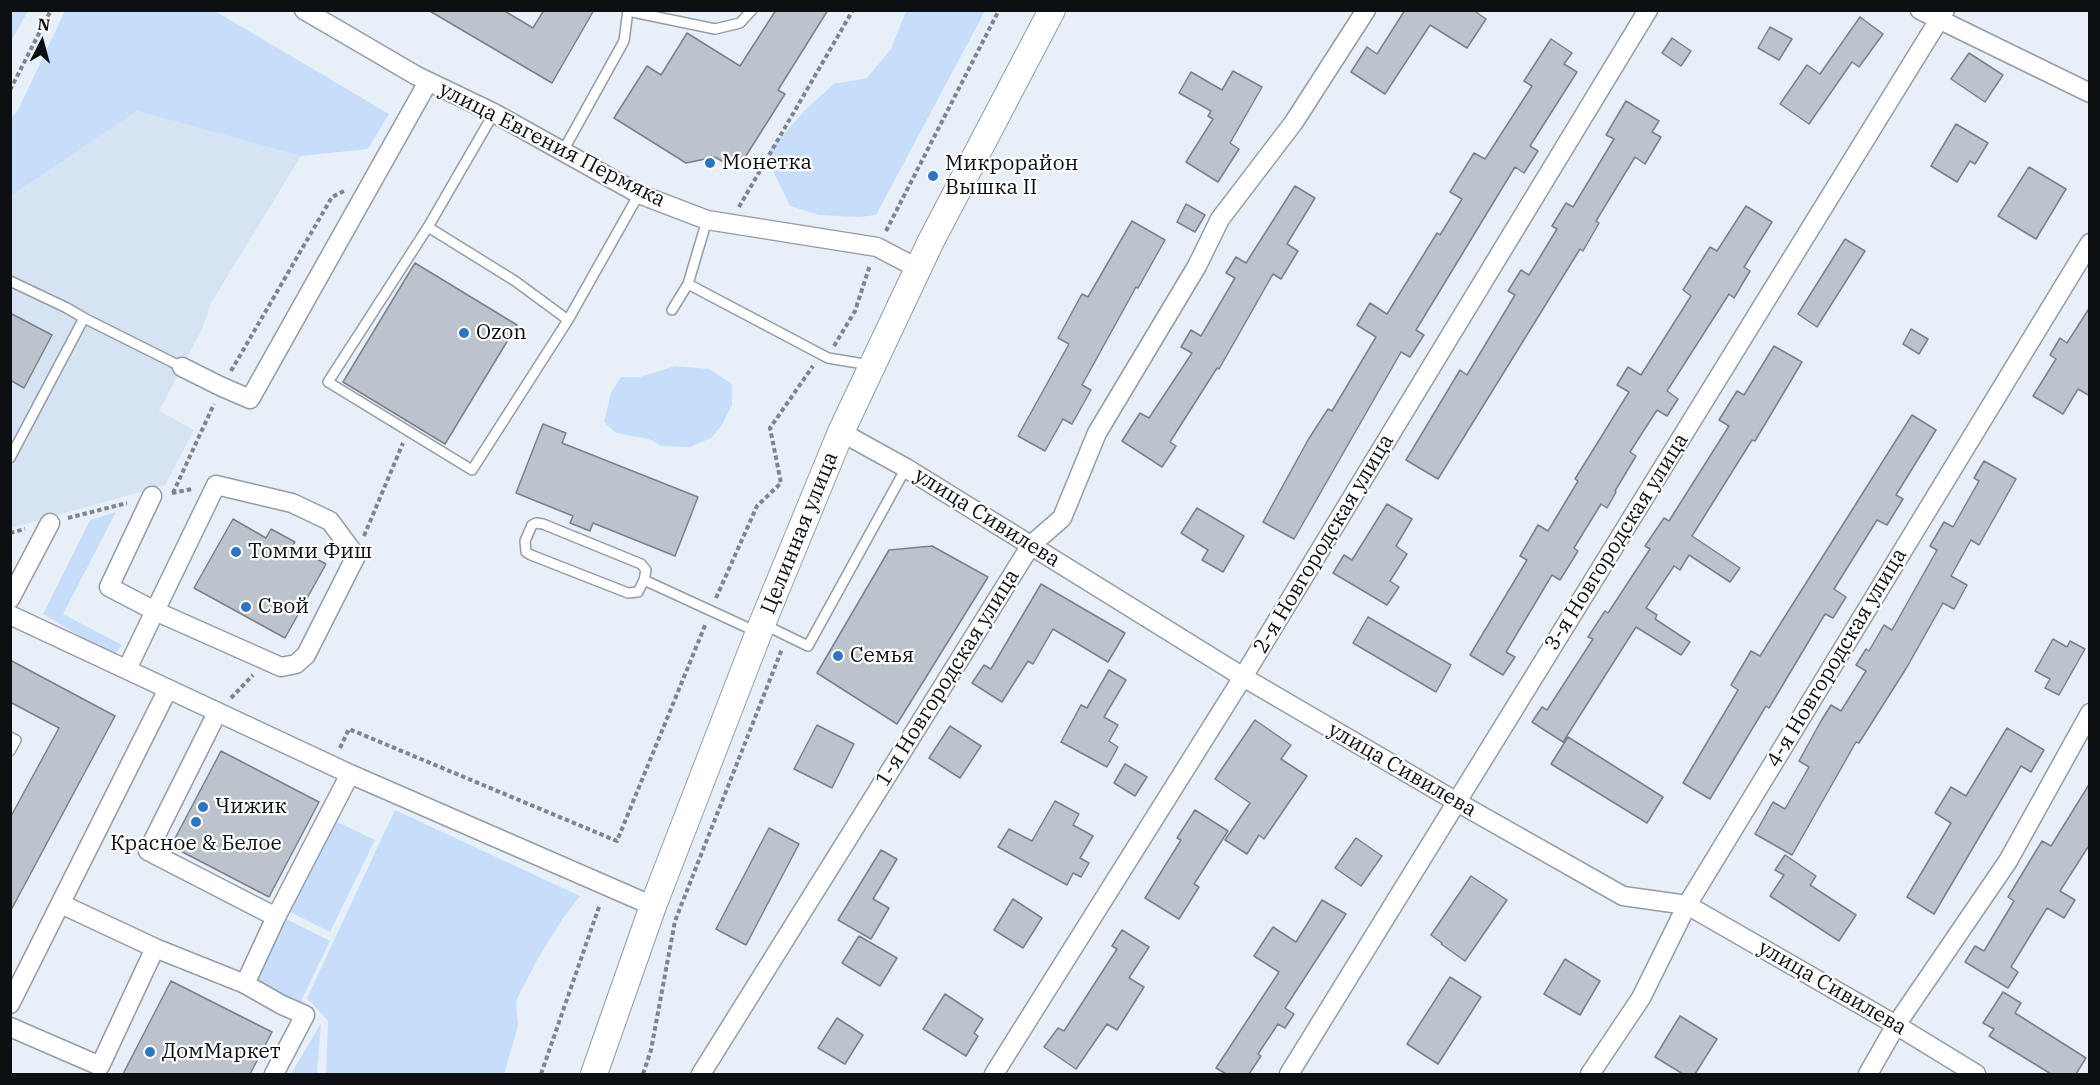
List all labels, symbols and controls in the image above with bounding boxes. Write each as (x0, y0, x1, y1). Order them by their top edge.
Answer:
north arrow (12, 12, 72, 72)
text: N (37, 13, 51, 35)
street label: улица Евгения Пермяка (435, 77, 669, 213)
place label: Монетка (722, 150, 812, 176)
place label: Микрорайон Вышка II (945, 151, 1078, 201)
marker: Монетка (703, 156, 717, 170)
marker: Микрорайон Вышка II (926, 169, 940, 183)
place label: Ozon (476, 320, 527, 346)
marker: Ozon (457, 326, 471, 340)
street label: 3-я Новгородская улица (1540, 429, 1694, 655)
street label: 2-я Новгородская улица (1249, 430, 1399, 658)
street label: Целинная улица (756, 448, 844, 618)
street label: улица Сивилева (909, 463, 1065, 573)
place label: Томми Фиш (248, 539, 372, 565)
street label: 4-я Новгородская улица (1762, 544, 1912, 772)
marker: Томми Фиш (229, 545, 243, 559)
street label: 1-я Новгородская улица (871, 565, 1025, 791)
place label: Свой (258, 594, 309, 620)
marker: Свой (239, 600, 253, 614)
place label: Семья (850, 643, 914, 669)
marker: Семья (831, 649, 845, 663)
street label: улица Сивилева (1323, 717, 1481, 823)
place label: Чижик (215, 794, 287, 820)
marker: Чижик (196, 800, 210, 814)
marker: Красное & Белое (189, 815, 203, 829)
place label: Красное & Белое (110, 831, 282, 857)
street label: улица Сивилева (1753, 935, 1911, 1041)
place label: ДомМаркет (162, 1039, 281, 1065)
marker: ДомМаркет (143, 1045, 157, 1059)

